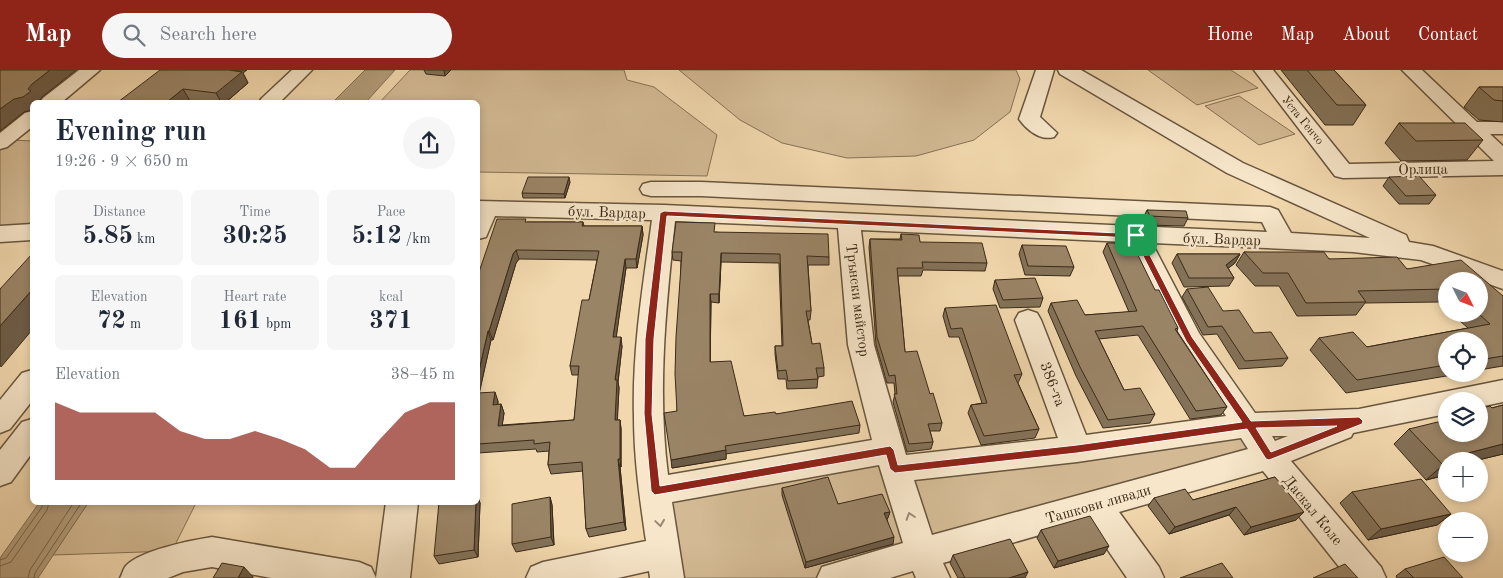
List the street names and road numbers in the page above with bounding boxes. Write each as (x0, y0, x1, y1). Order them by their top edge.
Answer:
street label: Уста Генчо (1279, 94, 1325, 147)
street label: Орлица (1398, 163, 1449, 178)
street label: бул. Вардар (568, 205, 646, 222)
street label: бул. Вардар (1183, 232, 1261, 249)
street label: Трънски майстор (842, 243, 871, 358)
street label: 386-та (1036, 360, 1067, 409)
street label: Даскал Коле (1279, 473, 1344, 549)
street label: Ташкови ливади (1044, 483, 1153, 528)

